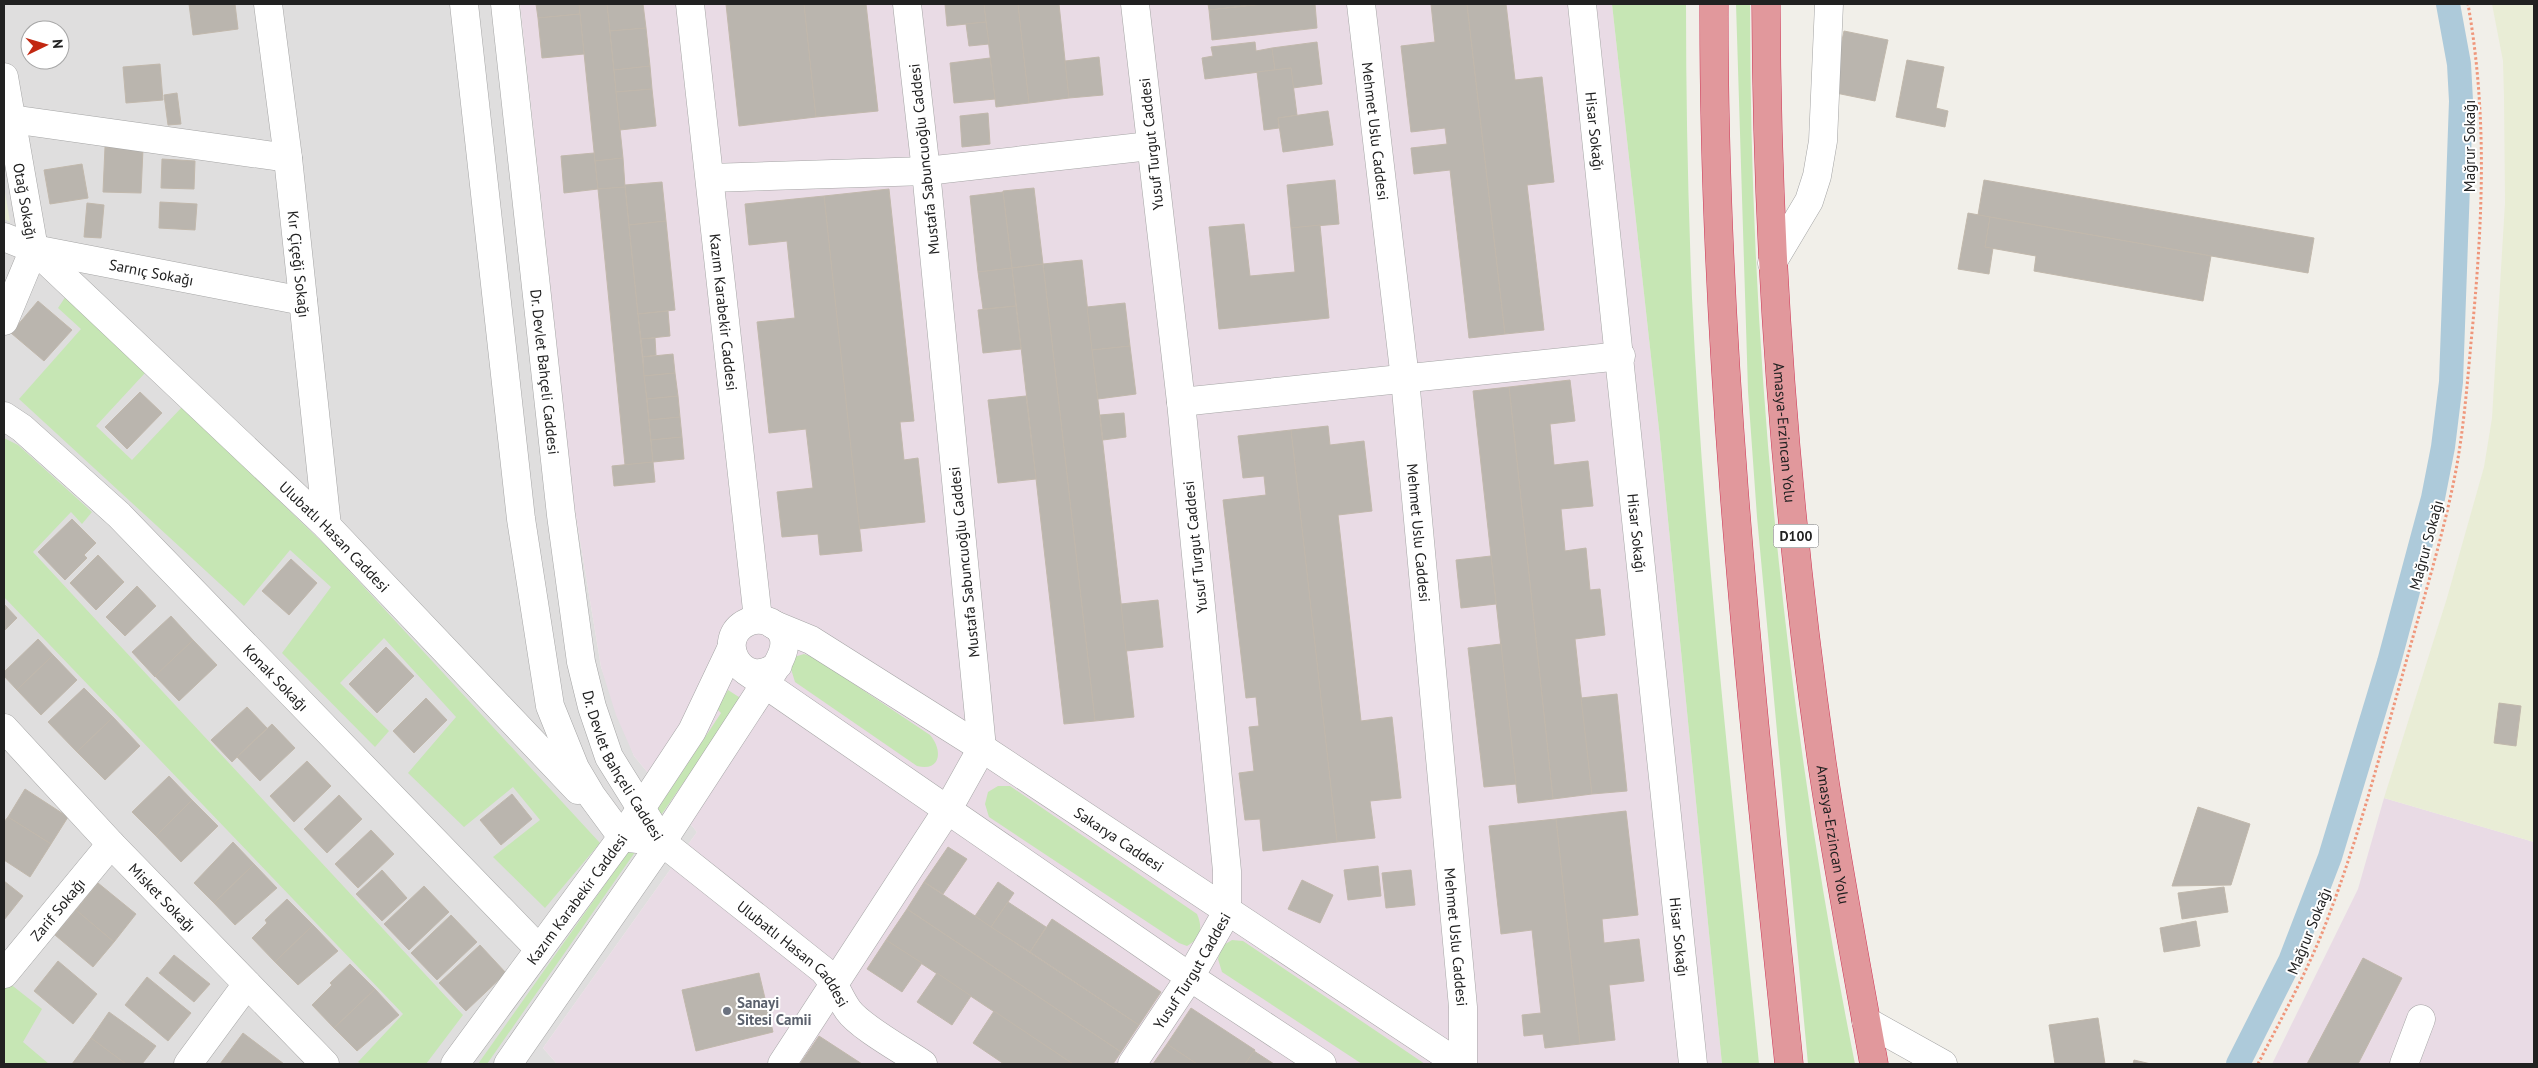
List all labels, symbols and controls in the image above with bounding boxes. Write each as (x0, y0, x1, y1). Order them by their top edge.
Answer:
north arrow (20, 20, 70, 70)
text: N (49, 38, 67, 49)
street label: Mehmet Uslu Caddesi (1358, 61, 1393, 201)
street label: Mustafa Sabuncuoğlu Caddesi (905, 62, 943, 256)
street label: Yusuf Turgut Caddesi (1135, 77, 1167, 211)
street label: Hisar Sokağı (1582, 91, 1609, 172)
street label: Mağrur Sokağı (2460, 100, 2479, 192)
street label: Otağ Sokağı (10, 161, 42, 241)
street label: Kır Çiçeği Sokağı (284, 210, 314, 319)
street label: Kazım Karabekir Caddesi (706, 233, 742, 392)
street label: Sarnıç Sokağı (108, 254, 196, 289)
street label: Dr. Devlet Bahçeli Caddesi (527, 288, 564, 456)
street label: Amasya-Erzincan Yolu (1770, 362, 1800, 503)
street label: Mehmet Uslu Caddesi (1403, 463, 1435, 603)
street label: Mustafa Sabuncuoğlu Caddesi (945, 465, 983, 659)
street label: Ulubatlı Hasan Caddesi (276, 477, 394, 596)
street label: Yusuf Turgut Caddesi (1179, 480, 1211, 614)
street label: Hisar Sokağı (1624, 492, 1651, 574)
street label: Mağrur Sokağı (2405, 498, 2447, 592)
road number: D100 (1774, 524, 1818, 548)
street label: Konak Sokağı (240, 640, 313, 715)
street label: Dr. Devlet Bahçeli Caddesi (579, 688, 668, 844)
street label: Amasya-Erzincan Yolu (1813, 764, 1854, 905)
street label: Sakarya Caddesi (1071, 802, 1168, 875)
street label: Kazım Karabekir Caddesi (522, 830, 631, 968)
street label: Misket Sokağı (125, 859, 200, 936)
street label: Mehmet Uslu Caddesi (1441, 867, 1472, 1007)
street label: Zarif Sokağı (26, 874, 89, 945)
street label: Mağrur Sokağı (2283, 885, 2335, 977)
street label: Ulubatlı Hasan Caddesi (733, 896, 853, 1010)
street label: Hisar Sokağı (1666, 896, 1693, 978)
street label: Yusuf Turgut Caddesi (1149, 909, 1234, 1032)
place label: Sanayi Sitesi Camii (737, 993, 812, 1029)
marker: Sanayi Sitesi Camii (721, 1005, 733, 1017)

